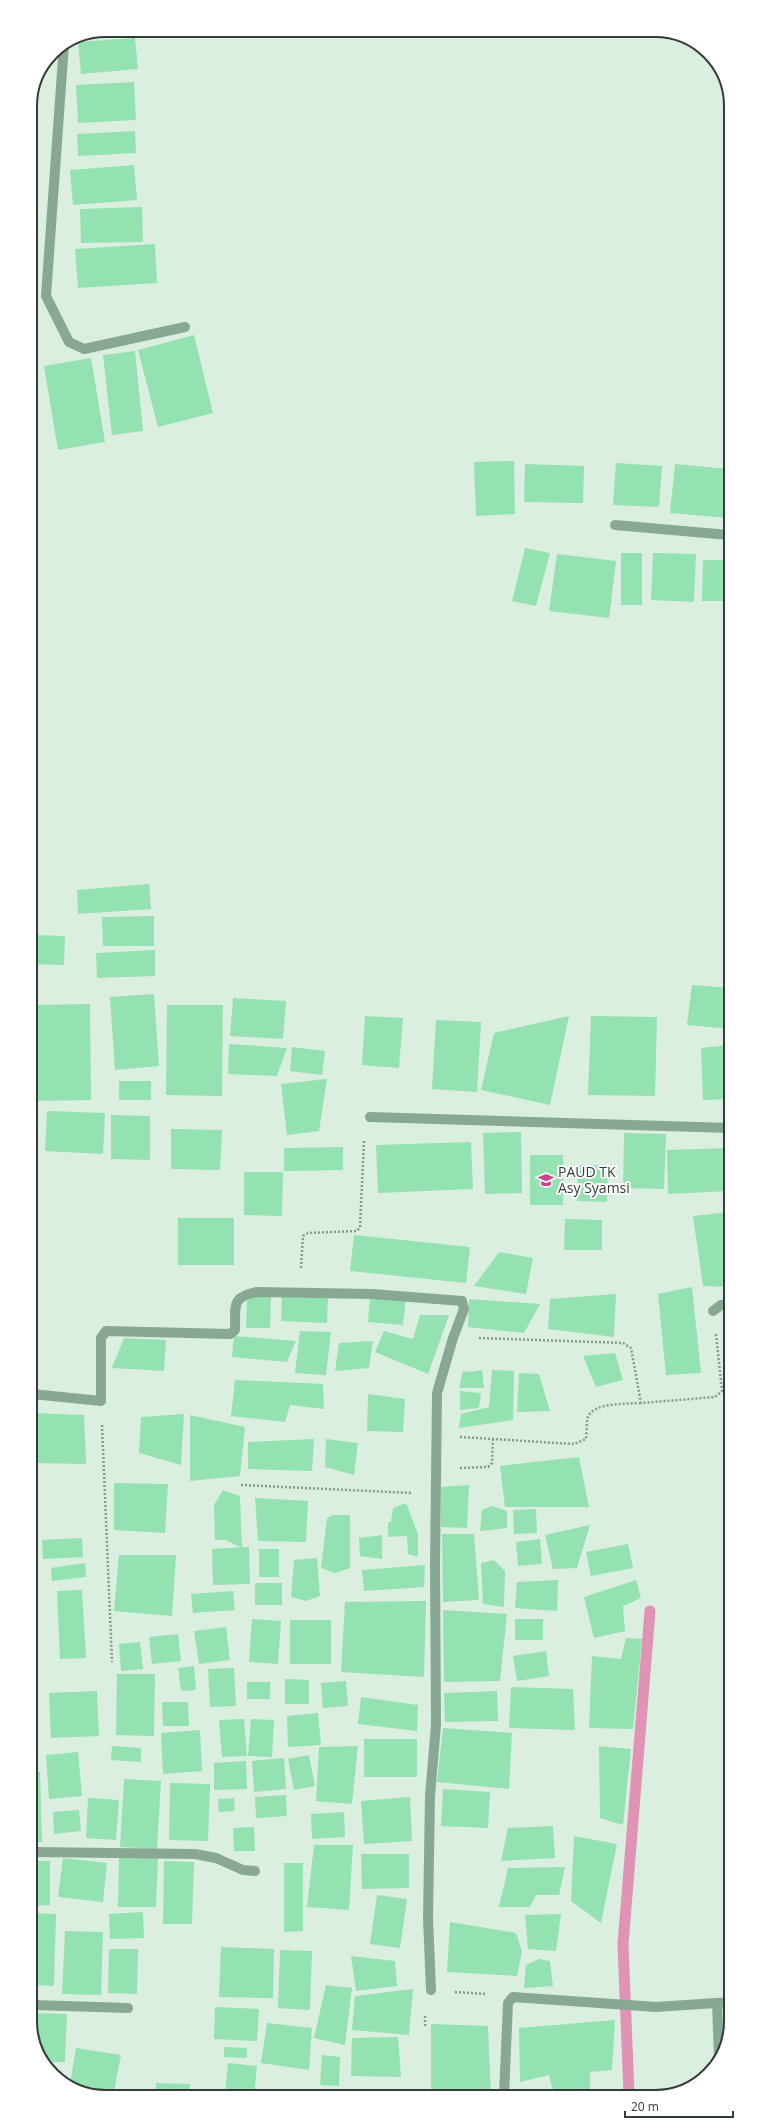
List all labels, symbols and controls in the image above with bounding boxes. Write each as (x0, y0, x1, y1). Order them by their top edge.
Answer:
place label: PAUD TK Asy Syamsi (558, 1162, 630, 1197)
school or university icon: PAUD TK Asy Syamsi (537, 1171, 555, 1189)
scale bar (625, 2093, 733, 2119)
text: 20 m (631, 2098, 659, 2115)

